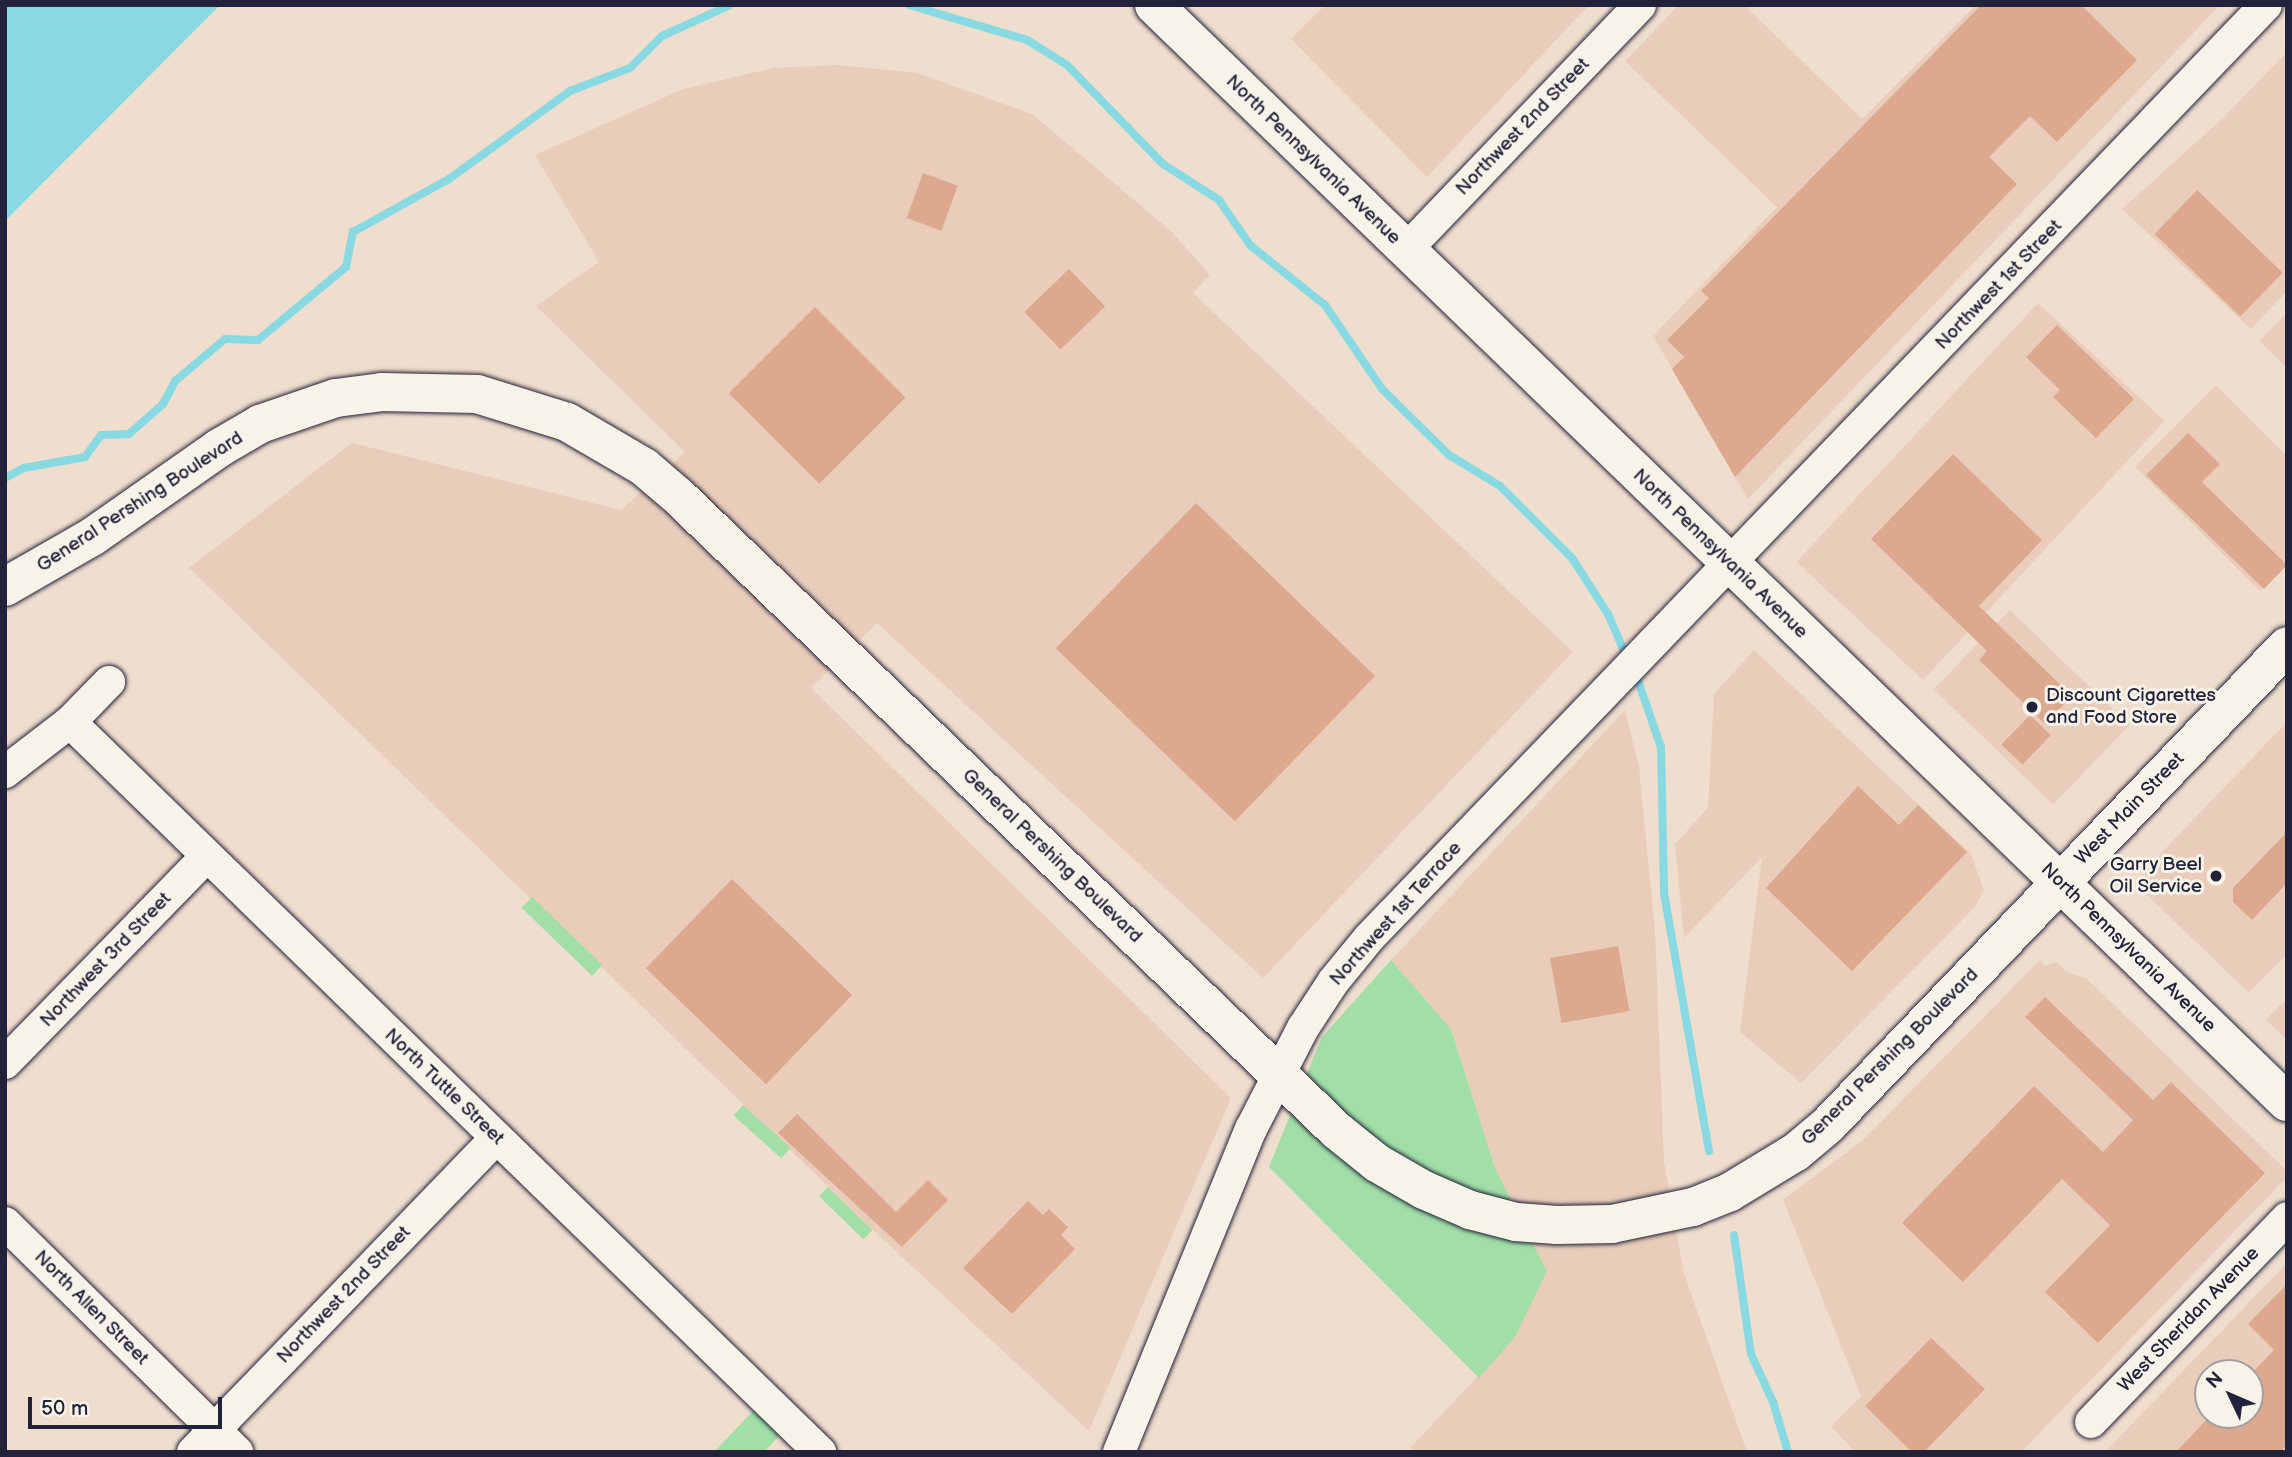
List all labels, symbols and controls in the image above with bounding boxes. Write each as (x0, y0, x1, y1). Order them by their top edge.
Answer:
street label: Northwest 2nd Street (1451, 53, 1595, 201)
street label: North Pennsylvania Avenue (1221, 70, 1405, 250)
street label: Northwest 1st Street (1931, 215, 2067, 355)
street label: General Pershing Boulevard (33, 427, 247, 577)
street label: North Pennsylvania Avenue (1628, 464, 1812, 644)
place label: Discount Cigarettes and Food Store (2046, 685, 2216, 729)
marker: Discount Cigarettes and Food Store (2024, 699, 2040, 715)
street label: West Main Street (2071, 748, 2189, 870)
street label: General Pershing Boulevard (957, 764, 1147, 948)
street label: Northwest 1st Terrace (1325, 837, 1467, 991)
place label: Garry Beel Oil Service (2109, 854, 2202, 898)
street label: North Pennsylvania Avenue (2036, 858, 2220, 1038)
marker: Garry Beel Oil Service (2208, 868, 2224, 884)
street label: Northwest 3rd Street (36, 888, 176, 1032)
street label: General Pershing Boulevard (1797, 964, 1983, 1150)
street label: North Tuttle Street (379, 1024, 509, 1150)
street label: Northwest 2nd Street (272, 1221, 416, 1369)
street label: West Sheridan Avenue (2114, 1242, 2264, 1398)
street label: North Allen Street (29, 1246, 153, 1370)
north arrow (2194, 1359, 2264, 1429)
text: N (2202, 1367, 2228, 1394)
scale bar (32, 1384, 226, 1428)
text: 50 m (41, 1396, 88, 1421)

